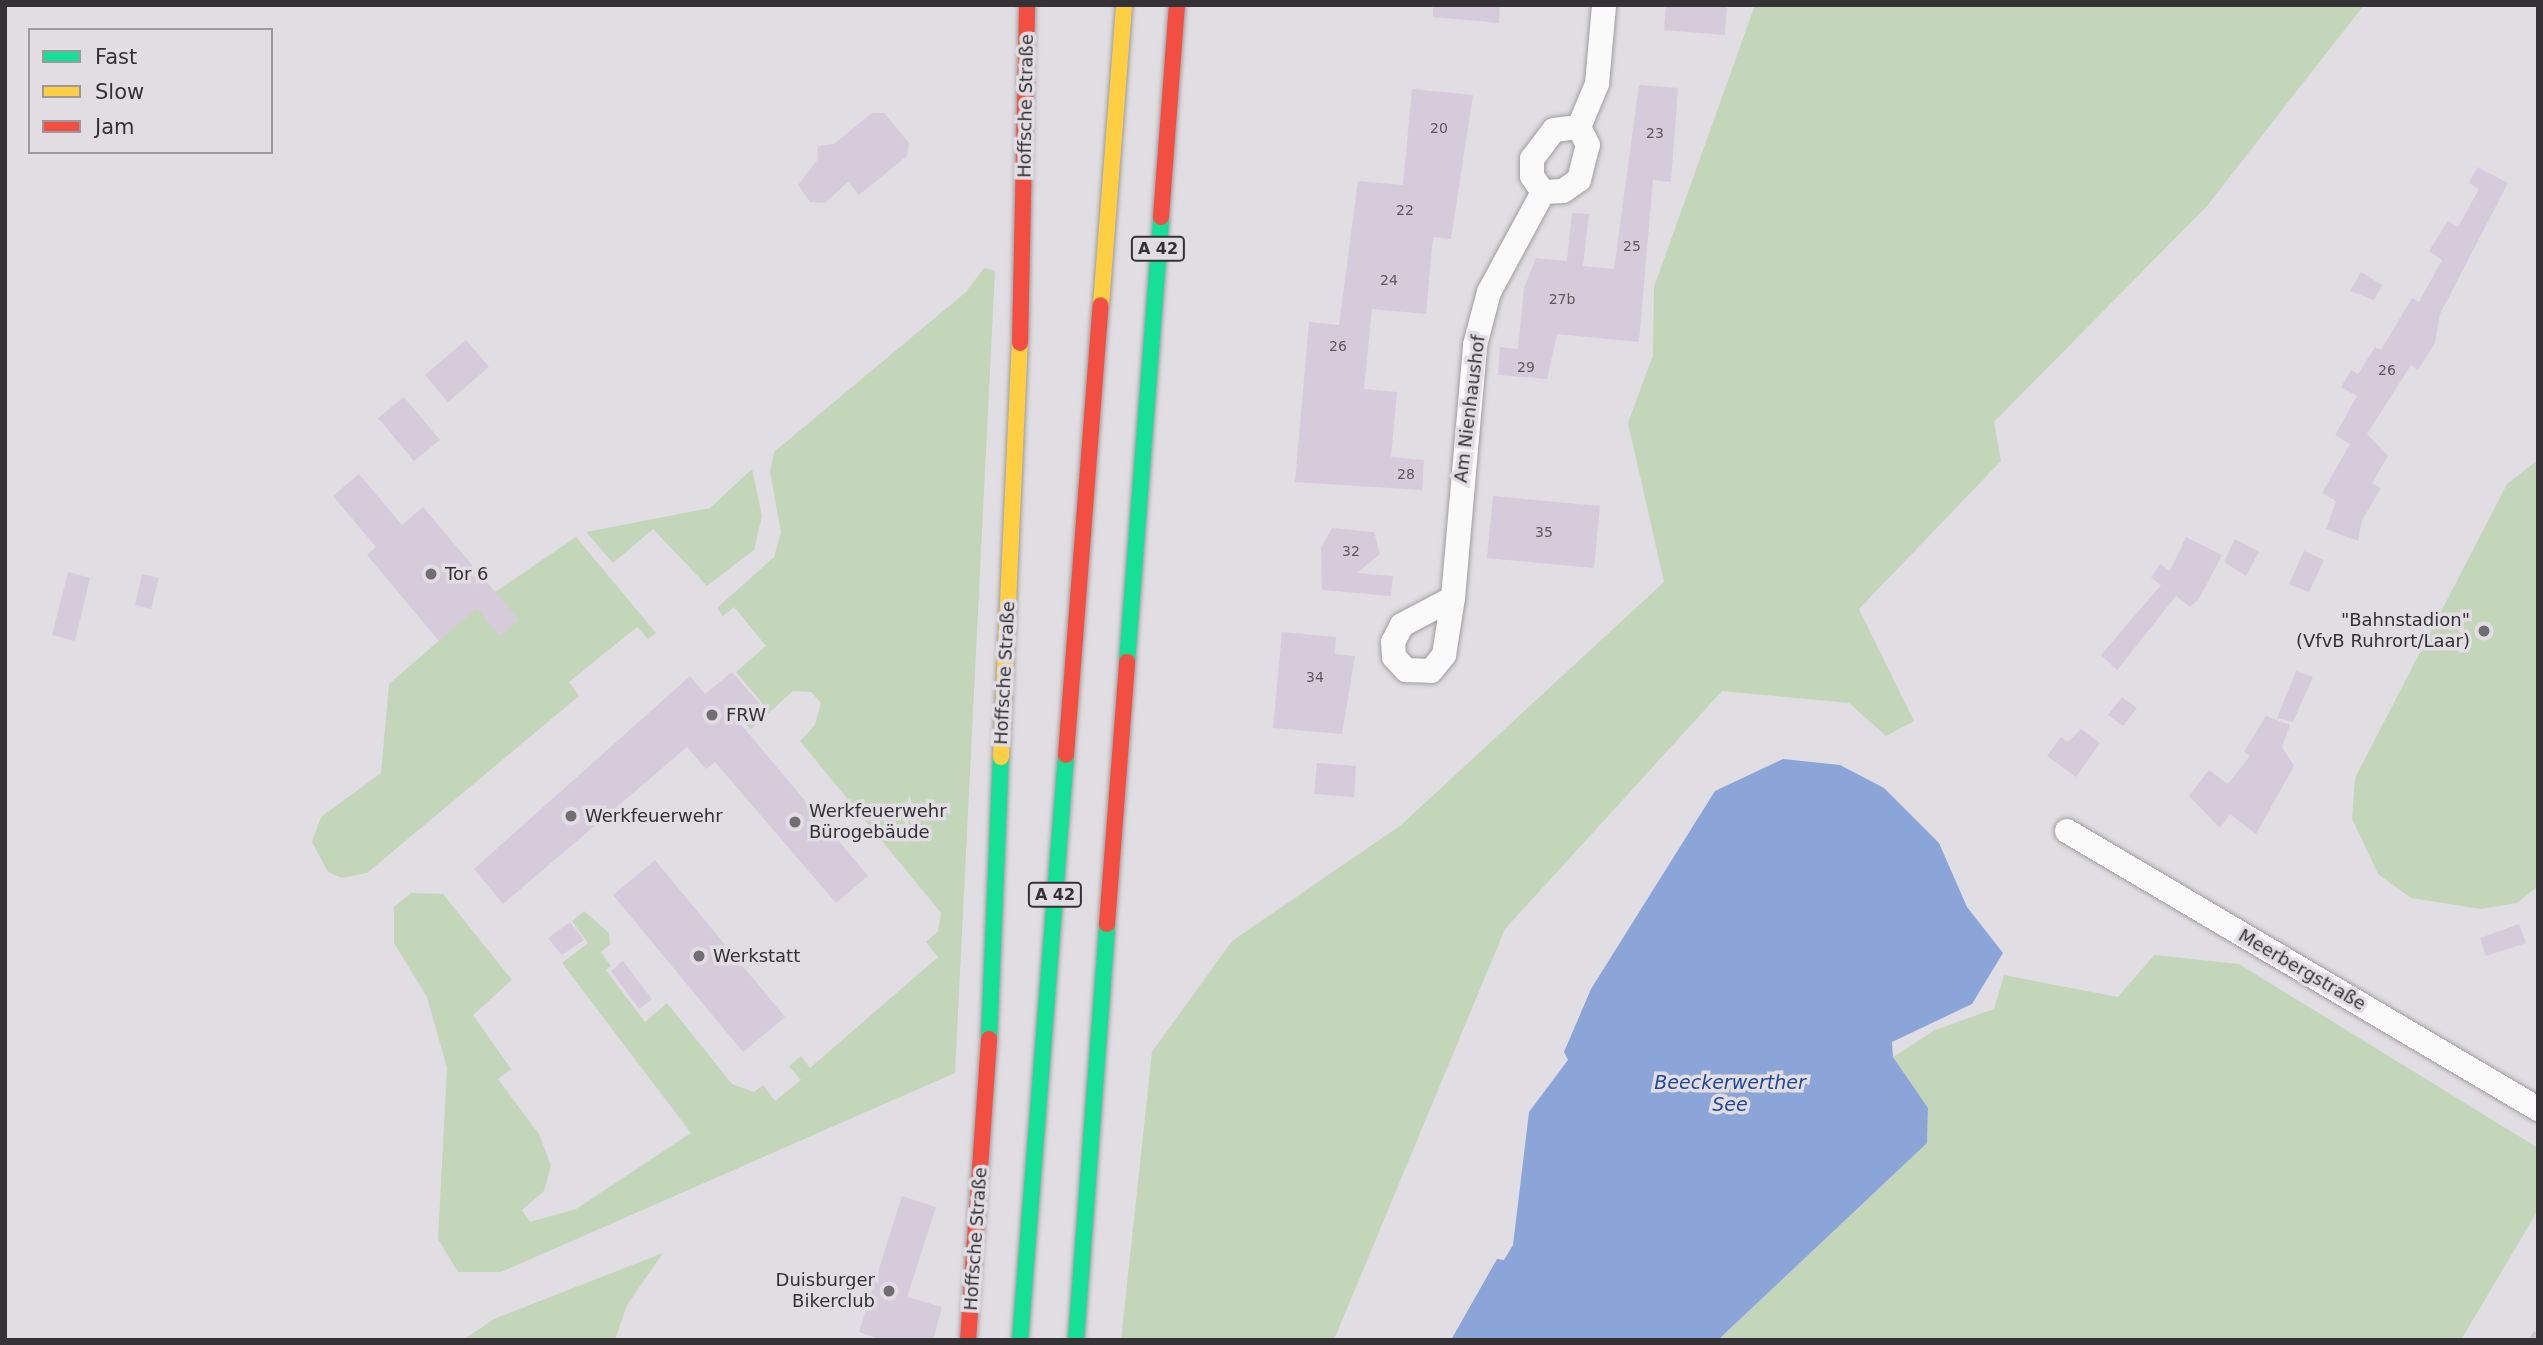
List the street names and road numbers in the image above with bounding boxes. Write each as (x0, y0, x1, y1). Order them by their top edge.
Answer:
street label: Hoffsche Straße (1014, 34, 1038, 178)
road number: A 42 (1130, 236, 1186, 262)
street label: Am Nienhaushof (1450, 334, 1490, 484)
street label: Hoffsche Straße (990, 601, 1020, 745)
road number: A 42 (1027, 882, 1083, 908)
street label: Meerbergstraße (2235, 925, 2369, 1015)
street label: Hoffsche Straße (960, 1167, 992, 1311)

